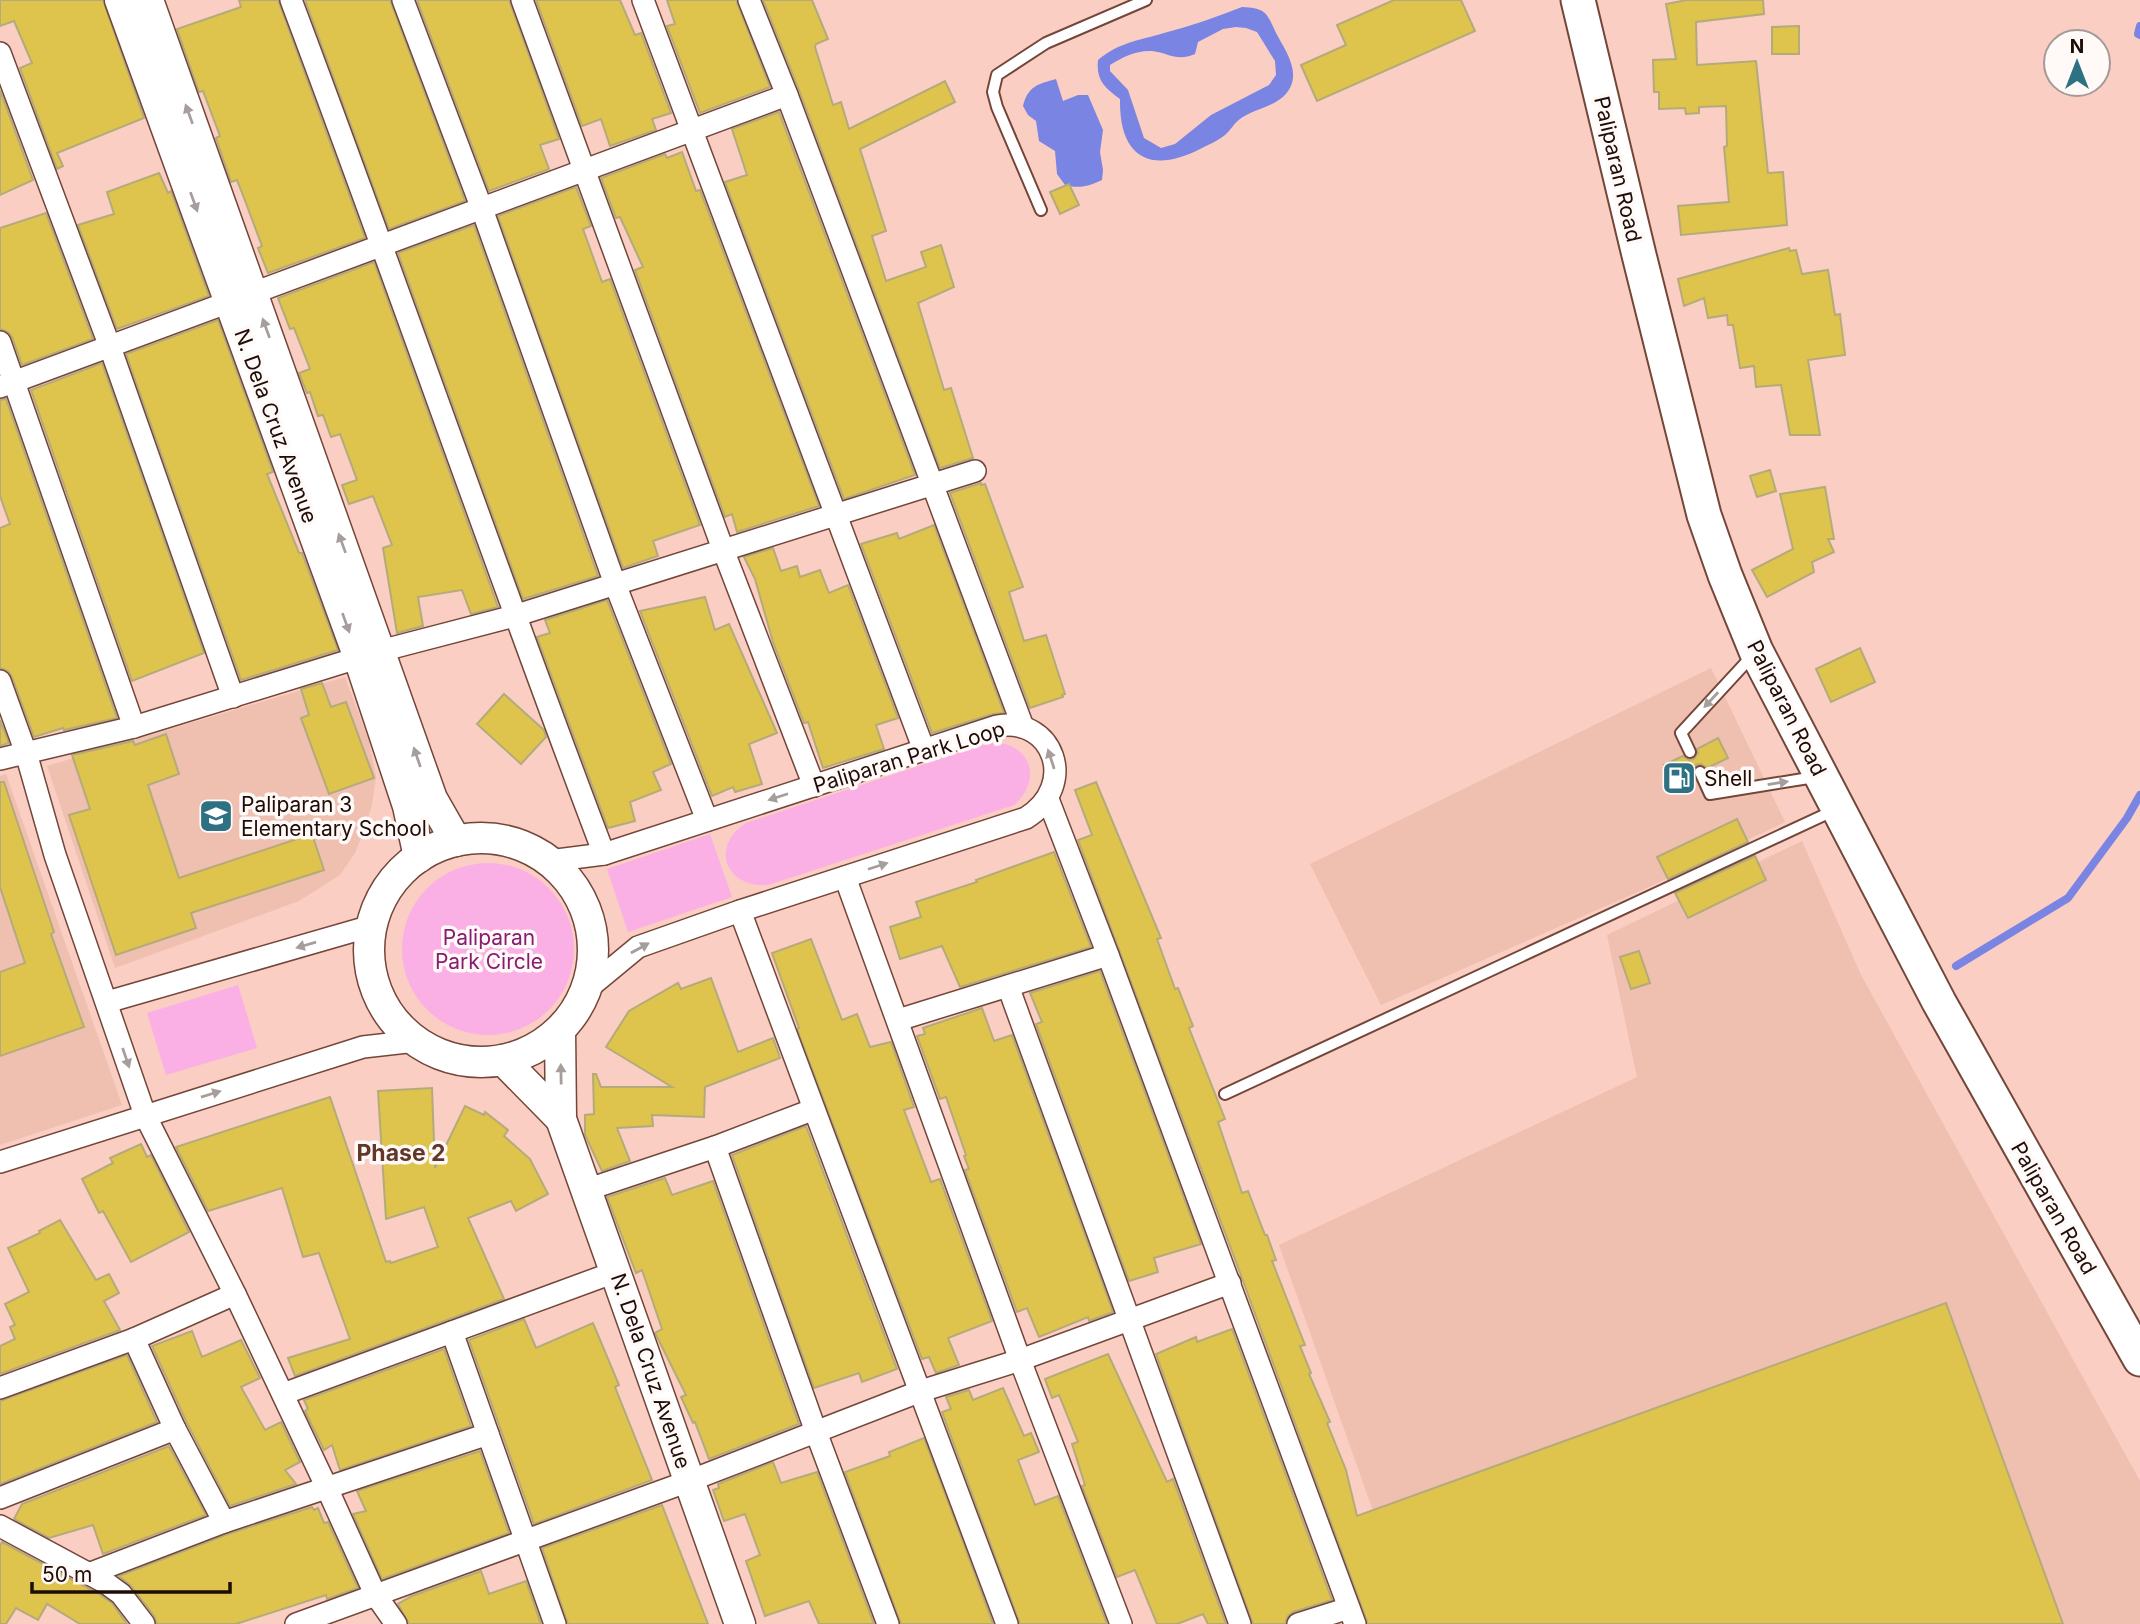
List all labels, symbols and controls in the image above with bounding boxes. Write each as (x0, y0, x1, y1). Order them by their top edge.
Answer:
north arrow (2042, 28, 2112, 98)
text: N (2070, 35, 2084, 58)
street label: Paliparan Road (1589, 94, 1647, 244)
one-way arrow (183, 104, 194, 125)
one-way arrow (189, 191, 200, 212)
one-way arrow (260, 318, 271, 339)
street label: N. Dela Cruz Avenue (229, 325, 323, 527)
one-way arrow (336, 532, 347, 553)
one-way arrow (341, 613, 352, 634)
street label: Paliparan Road (1742, 636, 1832, 780)
one-way arrow (1704, 691, 1720, 708)
street label: Paliparan Park Loop (810, 716, 1008, 798)
one-way arrow (412, 747, 423, 768)
one-way arrow (1046, 748, 1056, 769)
fuel station icon: Shell (1660, 759, 1698, 797)
place label: Shell (1704, 766, 1752, 791)
one-way arrow (1767, 777, 1789, 788)
place label: Paliparan 3 Elementary School (241, 792, 427, 841)
one-way arrow (768, 792, 789, 803)
school or university icon: Paliparan 3 Elementary School (197, 797, 235, 835)
one-way arrow (867, 860, 888, 871)
park label: Paliparan Park Circle (435, 925, 543, 974)
one-way arrow (295, 940, 316, 950)
one-way arrow (630, 942, 650, 954)
one-way arrow (122, 1048, 132, 1069)
one-way arrow (555, 1063, 566, 1085)
one-way arrow (200, 1089, 221, 1099)
street label: Paliparan Road (2006, 1137, 2102, 1279)
district label: Phase 2 (356, 1139, 446, 1167)
street label: N. Dela Cruz Avenue (606, 1270, 696, 1472)
scale bar (32, 1550, 229, 1594)
text: 50 m (42, 1562, 92, 1587)

